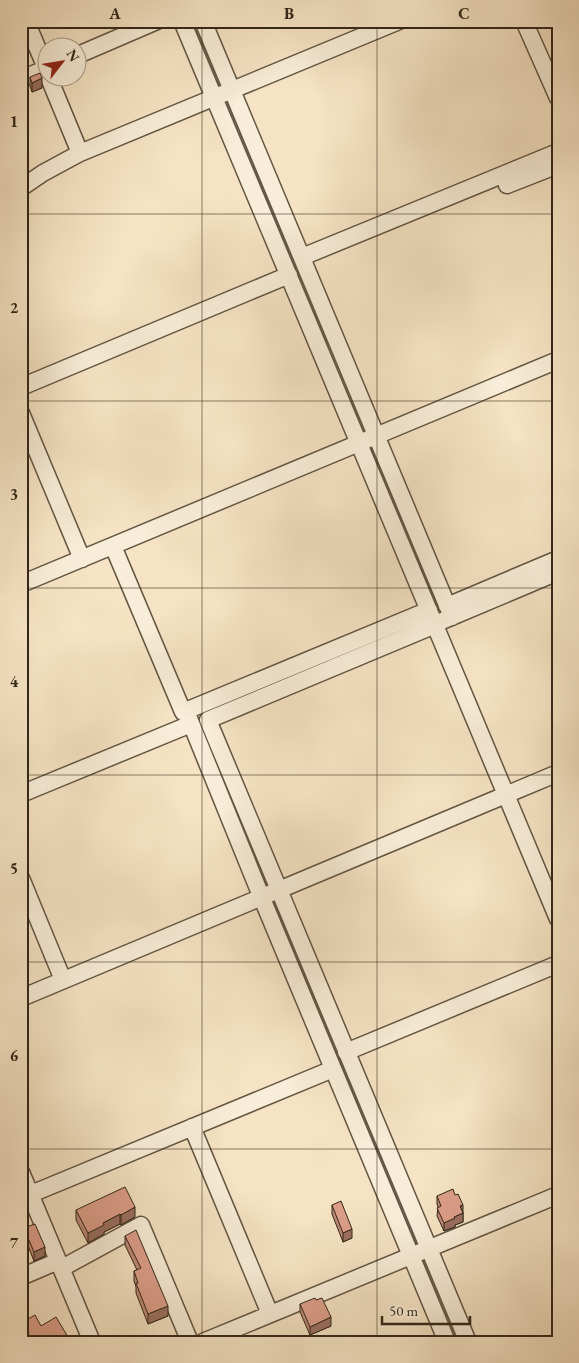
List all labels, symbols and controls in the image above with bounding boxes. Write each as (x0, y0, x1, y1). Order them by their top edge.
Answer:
text: A (108, 3, 121, 24)
text: B (284, 3, 294, 24)
text: C (458, 3, 470, 24)
north arrow (38, 38, 88, 88)
text: N (63, 46, 84, 65)
text: 1 (10, 111, 18, 132)
text: 2 (10, 297, 19, 318)
text: 3 (10, 484, 18, 505)
text: 4 (10, 671, 19, 692)
text: 5 (10, 858, 18, 879)
text: 6 (10, 1045, 19, 1066)
text: 7 (10, 1232, 19, 1253)
scale bar (382, 1293, 469, 1325)
text: 50 m (389, 1301, 418, 1320)

